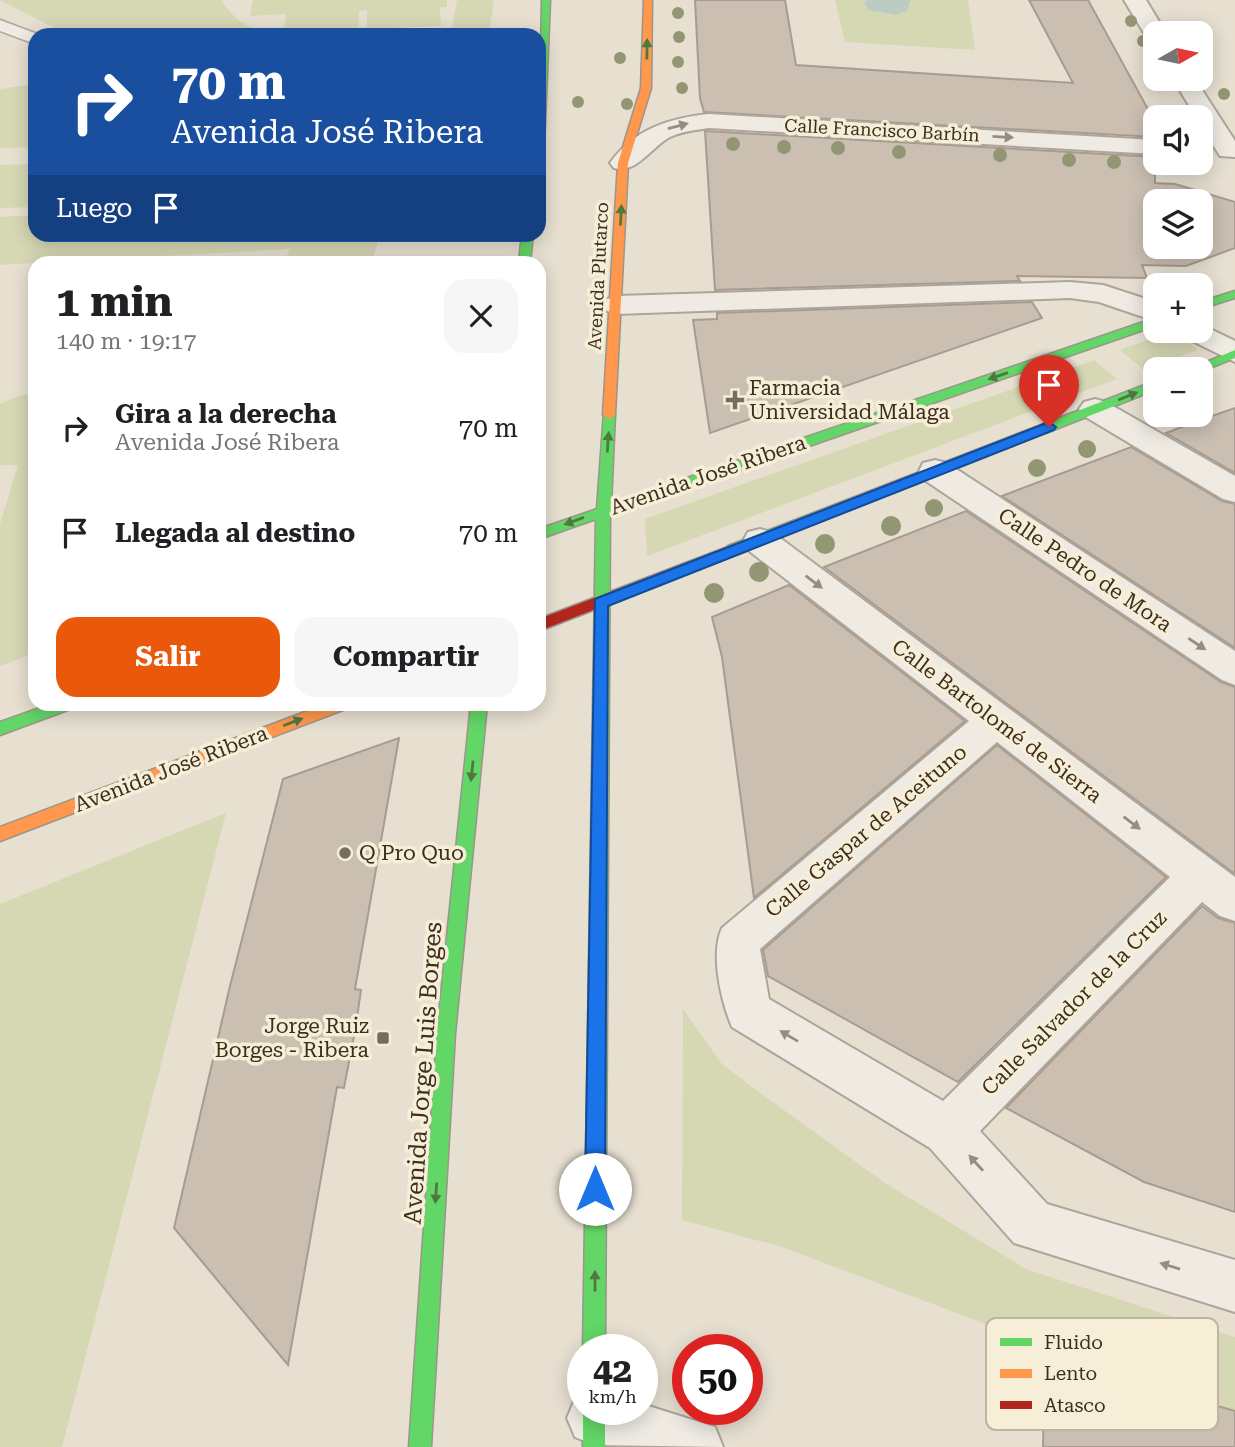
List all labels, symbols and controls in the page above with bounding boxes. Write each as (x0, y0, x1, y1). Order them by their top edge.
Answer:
north arrow (1143, 21, 1213, 91)
map controls (1143, 21, 1213, 427)
one-way arrow (641, 38, 652, 60)
text: 70 m (171, 54, 286, 111)
icon: right (56, 56, 147, 147)
button: sound (1143, 105, 1213, 175)
text: Avenida José Ribera (171, 113, 483, 151)
street label: Calle Francisco Barbín (784, 114, 981, 146)
one-way arrow (668, 120, 689, 130)
one-way arrow (992, 132, 1014, 143)
icon: arrive (147, 189, 185, 227)
button: layers (1143, 189, 1213, 259)
text: Luego (56, 193, 133, 223)
street label: Avenida Plutarco (584, 201, 612, 351)
one-way arrow (616, 204, 627, 226)
button: + (1143, 273, 1213, 343)
text: 1 min (56, 277, 173, 326)
button: close (444, 279, 518, 353)
text: 140 m · 19:17 (56, 328, 196, 355)
pin (1019, 355, 1079, 427)
button: − (1143, 357, 1213, 427)
icon: arrive (1030, 366, 1068, 404)
one-way arrow (987, 371, 1008, 382)
place label: Farmacia Universidad Málaga (749, 376, 950, 424)
one-way arrow (1117, 390, 1138, 401)
marker: Farmacia Universidad Málaga (727, 392, 743, 408)
text: Gira a la derecha (115, 399, 336, 429)
icon: right (56, 409, 94, 447)
text: 70 m (459, 413, 518, 443)
text: Avenida José Ribera (115, 429, 340, 456)
street label: Avenida José Ribera (607, 430, 809, 520)
one-way arrow (603, 431, 614, 453)
street label: Calle Pedro de Mora (994, 503, 1177, 637)
icon: arrive (56, 514, 94, 552)
one-way arrow (564, 516, 585, 527)
text: Llegada al destino (115, 518, 355, 548)
text: 70 m (459, 518, 518, 548)
one-way arrow (805, 574, 823, 589)
button: Salir (56, 617, 280, 697)
button: Compartir (294, 617, 518, 697)
street label: Calle Bartolomé de Sierra (887, 634, 1107, 808)
one-way arrow (1187, 637, 1206, 650)
one-way arrow (282, 717, 303, 728)
street label: Avenida José Ribera (71, 721, 272, 817)
street label: Calle Gaspar de Aceituno (760, 740, 972, 922)
one-way arrow (466, 761, 477, 783)
one-way arrow (1123, 816, 1141, 830)
place label: Q Pro Quo (359, 841, 464, 865)
marker: Q Pro Quo (337, 845, 353, 861)
street label: Calle Salvador de la Cruz (977, 906, 1171, 1100)
street label: Avenida Jorge Luis Borges (398, 921, 448, 1225)
place label: Jorge Ruiz Borges - Ribera (215, 1014, 370, 1062)
marker: Jorge Ruiz Borges - Ribera (375, 1030, 391, 1046)
one-way arrow (779, 1030, 798, 1043)
position arrow (558, 1152, 632, 1226)
one-way arrow (968, 1154, 984, 1172)
one-way arrow (430, 1183, 441, 1205)
one-way arrow (1159, 1261, 1180, 1271)
one-way arrow (589, 1270, 600, 1292)
legend (986, 1318, 1218, 1430)
text: Fluido (1044, 1331, 1103, 1354)
speed limit sign: 50 (672, 1334, 763, 1425)
text: 42 (593, 1350, 632, 1391)
text: Lento (1044, 1362, 1097, 1385)
text: km/h (588, 1386, 637, 1407)
text: Atasco (1044, 1394, 1106, 1417)

